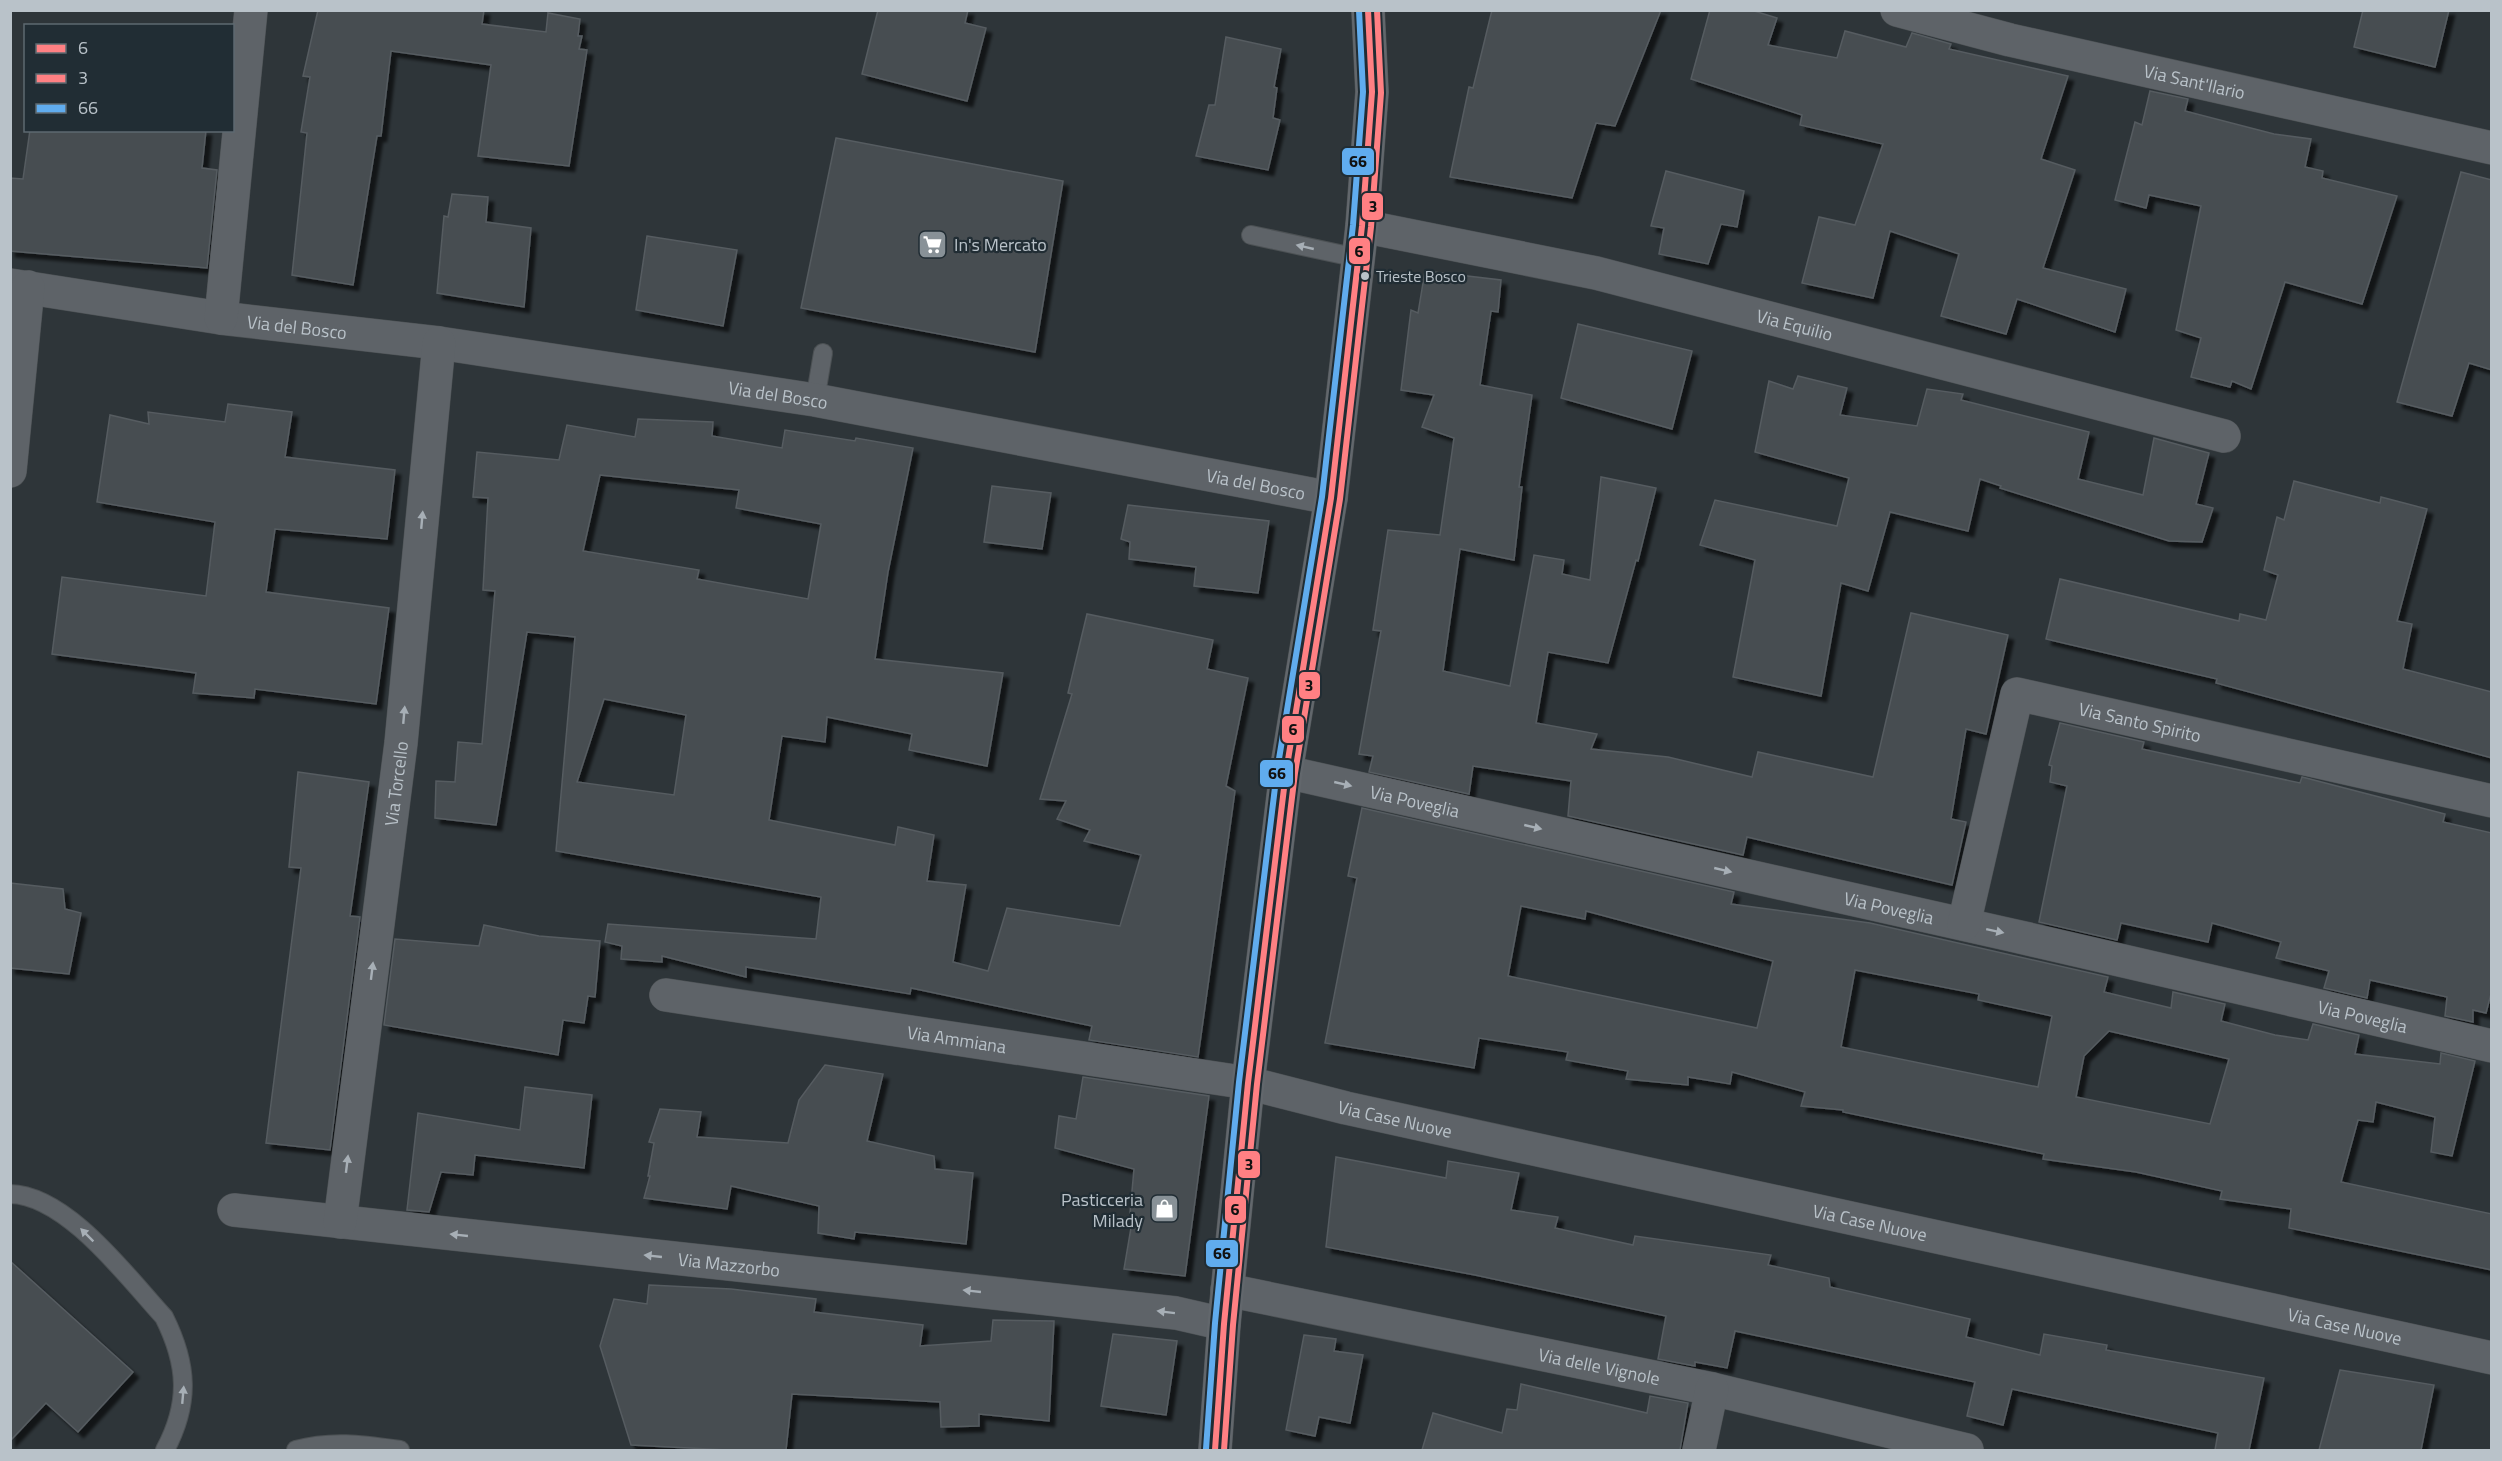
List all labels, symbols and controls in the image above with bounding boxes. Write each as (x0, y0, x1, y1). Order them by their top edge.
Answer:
legend (24, 24, 234, 132)
text: 6 (78, 34, 88, 61)
street label: Via Sant'Ilario (2141, 57, 2248, 106)
text: 3 (78, 64, 88, 91)
text: 66 (78, 94, 98, 121)
line badge: 66 (1341, 147, 1375, 176)
text: 66 (1349, 149, 1367, 173)
line badge: 3 (1361, 192, 1384, 221)
text: 3 (1369, 194, 1377, 218)
supermarket icon: In's Mercato (917, 228, 949, 260)
place label: In's Mercato (954, 231, 1047, 258)
line badge: 6 (1348, 237, 1371, 265)
text: 6 (1355, 239, 1364, 263)
one-way arrow (1295, 241, 1314, 251)
place label: Trieste Bosco (1376, 264, 1466, 288)
marker: Trieste Bosco (1359, 270, 1371, 282)
street label: Via Equilio (1754, 302, 1836, 347)
street label: Via del Bosco (245, 308, 348, 346)
street label: Via del Bosco (726, 374, 830, 416)
street label: Via del Bosco (1204, 461, 1308, 506)
one-way arrow (417, 511, 427, 530)
line badge: 3 (1298, 671, 1321, 700)
text: 3 (1305, 673, 1313, 697)
street label: Via Santo Spirito (2076, 695, 2204, 749)
one-way arrow (399, 705, 409, 724)
line badge: 6 (1281, 715, 1305, 744)
text: 6 (1289, 717, 1298, 741)
street label: Via Torcello (377, 739, 415, 828)
line badge: 66 (1259, 759, 1294, 788)
text: 66 (1268, 761, 1286, 785)
street label: Via Poveglia (1367, 778, 1462, 824)
one-way arrow (1334, 780, 1353, 789)
one-way arrow (1524, 823, 1543, 832)
one-way arrow (1714, 866, 1733, 875)
street label: Via Poveglia (1841, 884, 1937, 931)
one-way arrow (1986, 927, 2005, 936)
one-way arrow (367, 961, 377, 980)
street label: Via Poveglia (2315, 993, 2410, 1040)
street label: Via Ammiana (905, 1018, 1008, 1060)
street label: Via Case Nuove (1335, 1093, 1455, 1144)
line badge: 3 (1237, 1150, 1261, 1179)
text: 3 (1245, 1152, 1253, 1176)
one-way arrow (343, 1154, 352, 1173)
place label: Pasticceria Milady (1061, 1186, 1143, 1234)
shop icon: Pasticceria Milady (1148, 1193, 1180, 1225)
line badge: 6 (1224, 1195, 1247, 1224)
text: 6 (1231, 1197, 1240, 1221)
street label: Via Case Nuove (1810, 1197, 1930, 1248)
one-way arrow (80, 1228, 94, 1242)
one-way arrow (450, 1230, 469, 1240)
line badge: 66 (1205, 1239, 1239, 1268)
text: 66 (1213, 1241, 1231, 1265)
street label: Via Mazzorbo (677, 1245, 782, 1283)
one-way arrow (644, 1251, 663, 1261)
one-way arrow (963, 1286, 982, 1296)
street label: Via Case Nuove (2285, 1300, 2404, 1351)
one-way arrow (1157, 1308, 1176, 1317)
street label: Via delle Vignole (1536, 1340, 1663, 1392)
one-way arrow (178, 1386, 188, 1405)

